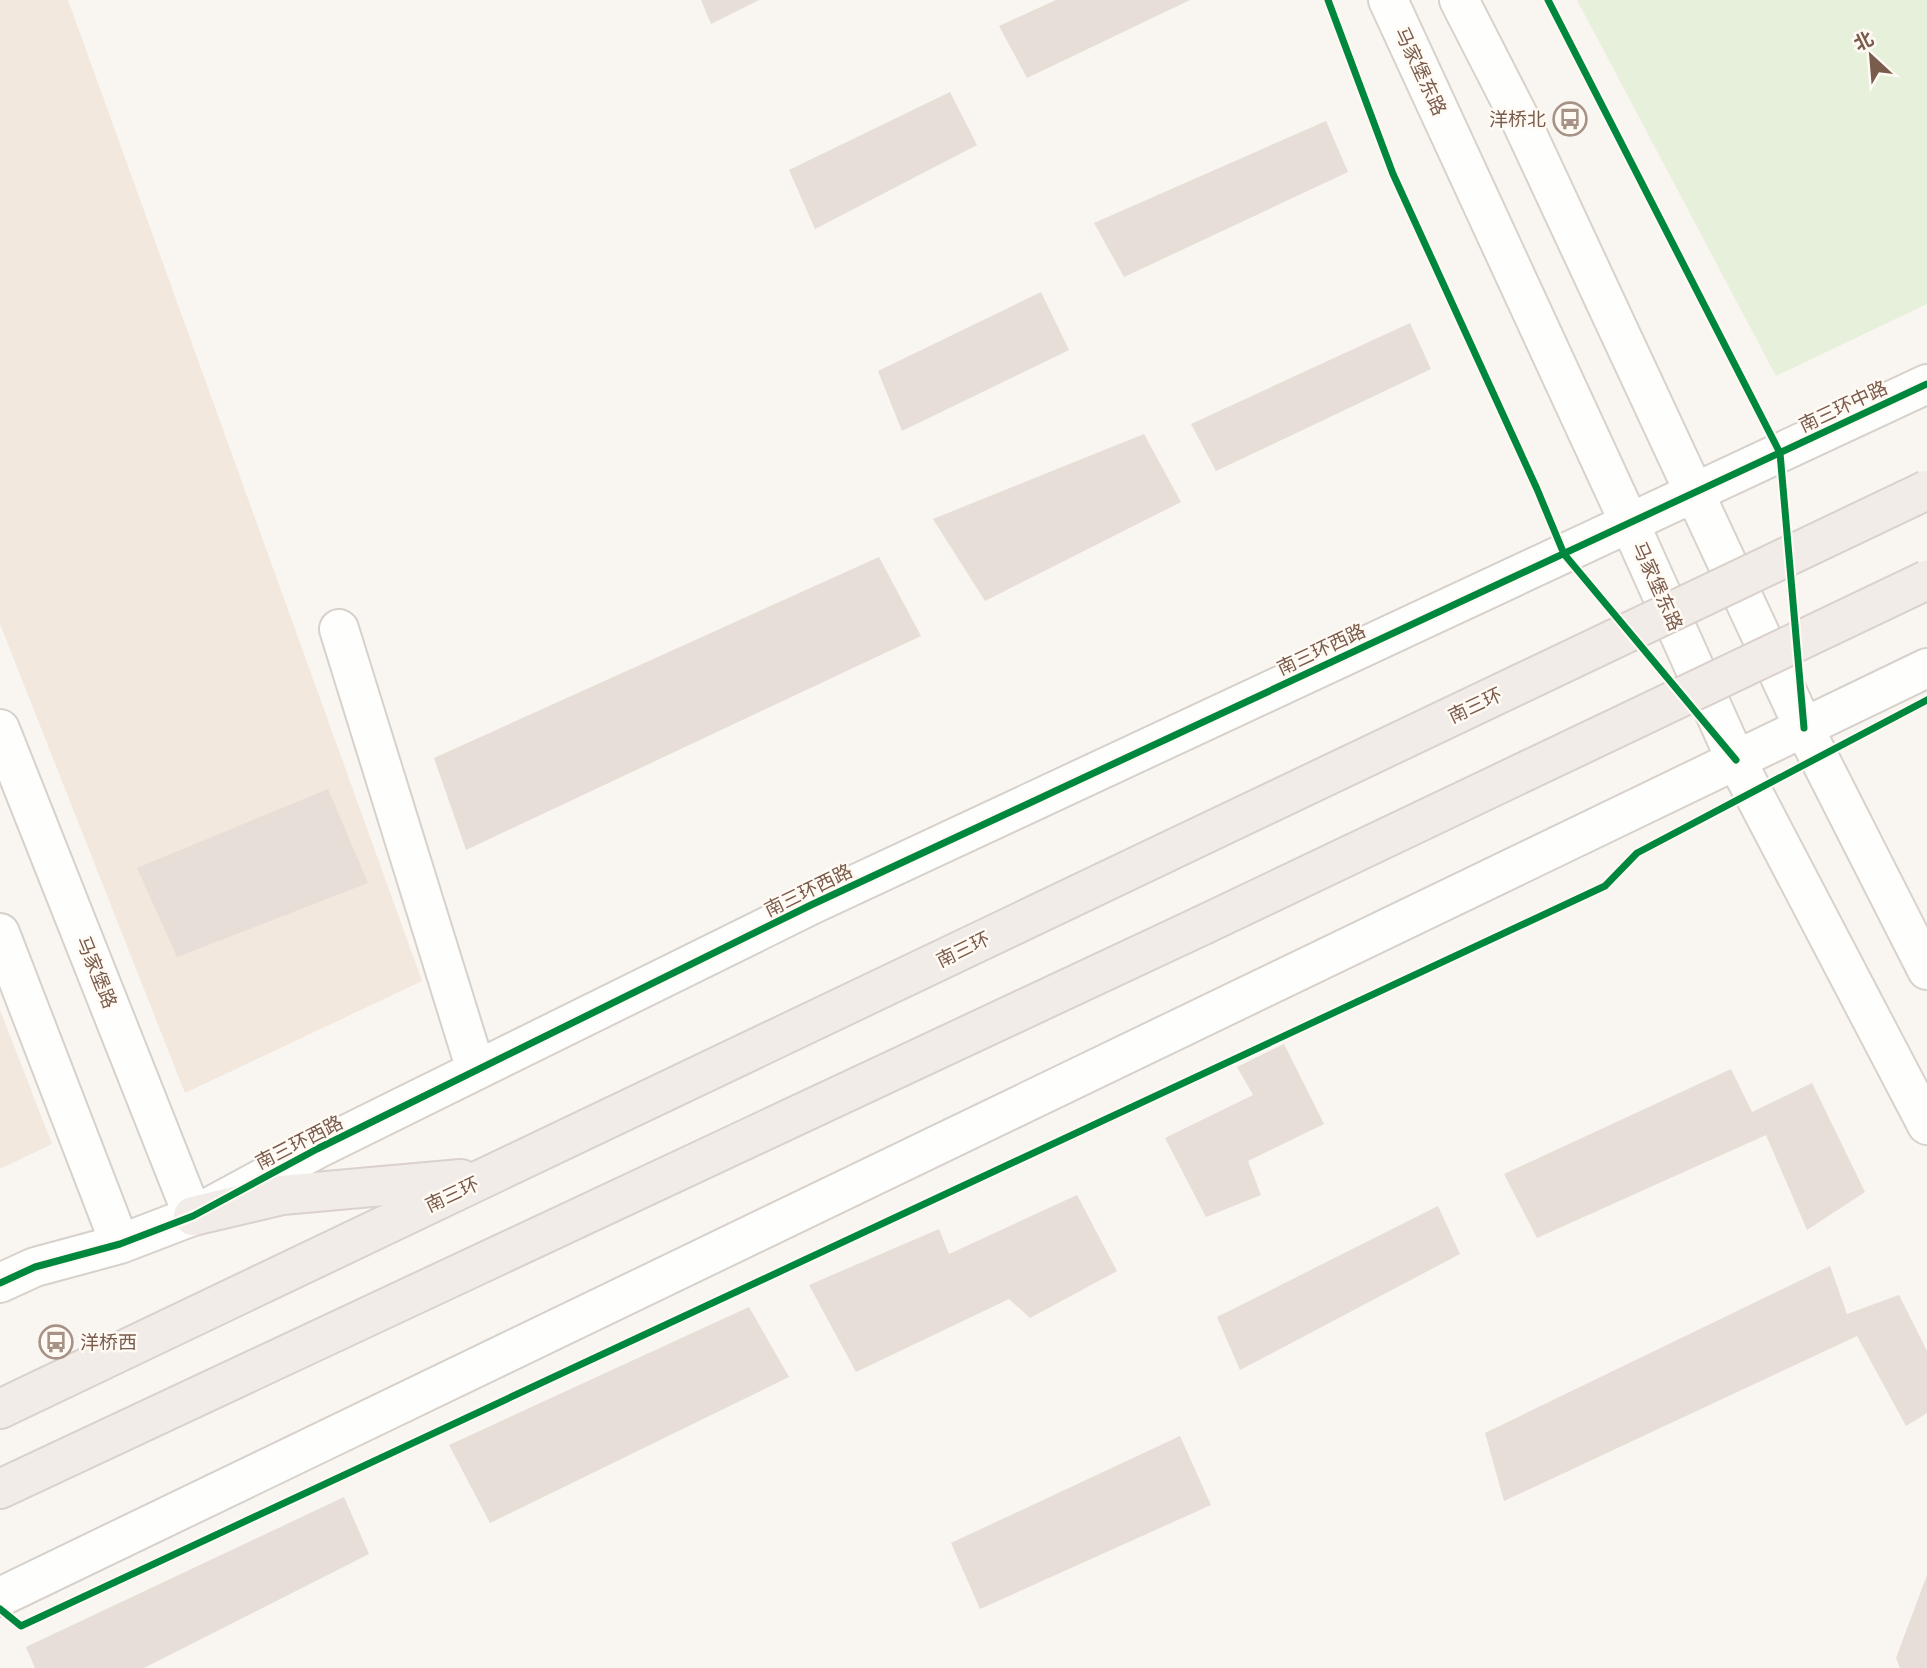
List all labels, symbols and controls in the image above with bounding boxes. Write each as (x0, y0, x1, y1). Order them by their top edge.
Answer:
north arrow (1836, 21, 1906, 91)
street label: 马家堡东路 (1389, 23, 1452, 120)
text: 北 (1850, 26, 1878, 57)
bus stop icon: 洋桥北 (1551, 100, 1589, 138)
place label: 洋桥北 (1489, 107, 1546, 132)
street label: 南三环中路 (1795, 375, 1892, 438)
street label: 马家堡东路 (1627, 538, 1688, 635)
street label: 南三环西路 (1273, 618, 1370, 681)
street label: 南三环 (1444, 682, 1506, 729)
street label: 南三环西路 (760, 858, 856, 923)
street label: 南三环 (932, 926, 994, 973)
street label: 马家堡路 (71, 932, 122, 1012)
street label: 南三环西路 (251, 1110, 347, 1175)
street label: 南三环 (421, 1171, 483, 1218)
bus stop icon: 洋桥西 (37, 1323, 75, 1361)
place label: 洋桥西 (80, 1330, 137, 1355)

